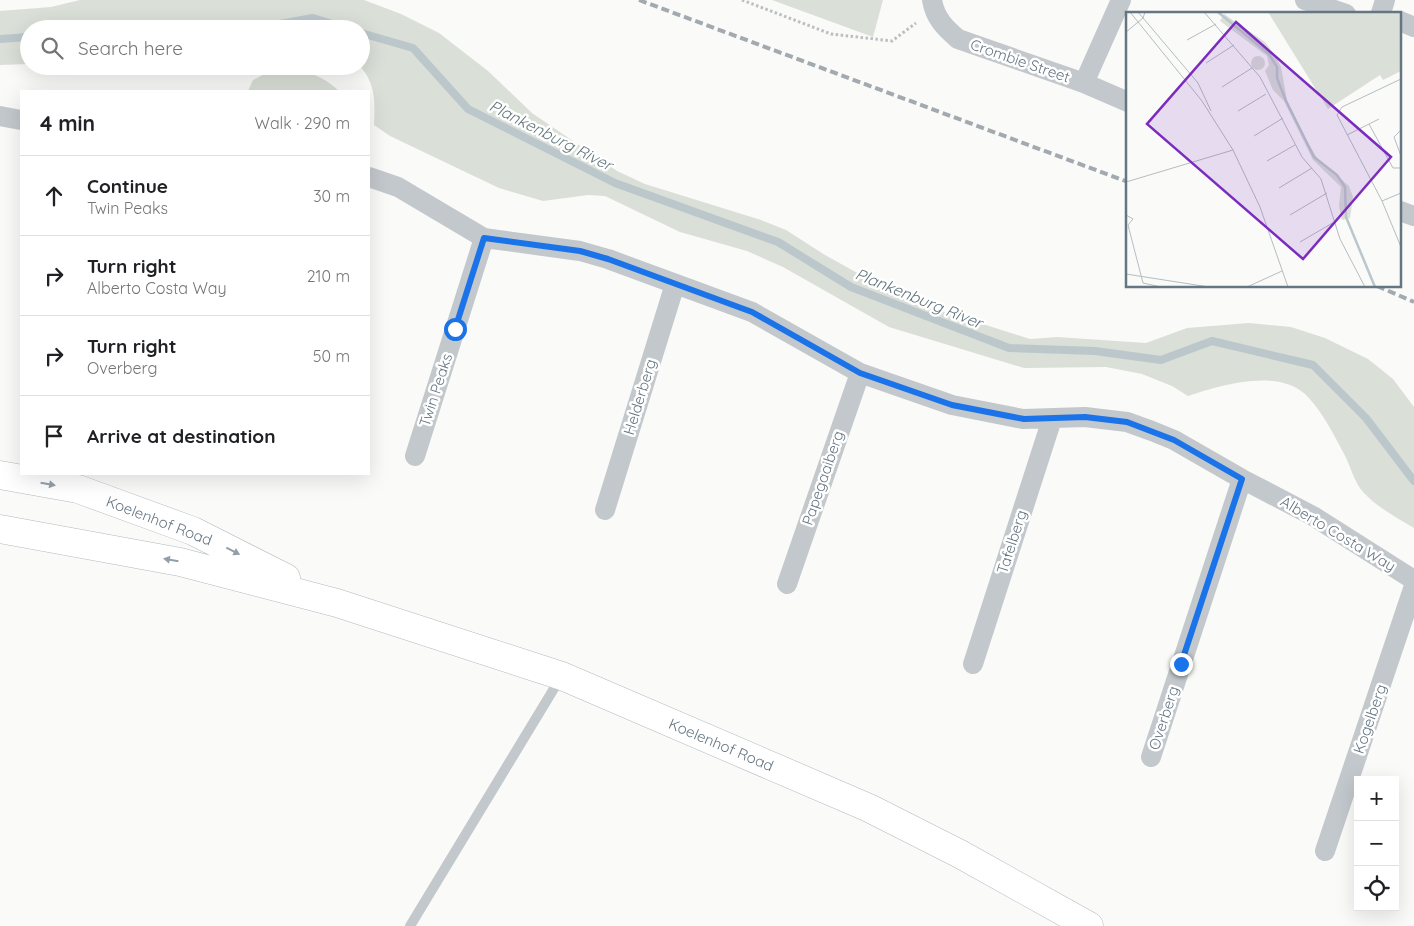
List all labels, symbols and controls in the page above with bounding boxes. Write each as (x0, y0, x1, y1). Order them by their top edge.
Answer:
inset map (1126, 12, 1402, 288)
search box (20, 20, 370, 75)
icon: search (38, 34, 66, 62)
street label: Crombie Street (968, 35, 1072, 86)
text: Search here (78, 36, 183, 60)
water label: Plankenburg River (486, 95, 618, 175)
text: 4 min (40, 110, 95, 136)
text: Walk · 290 m (255, 113, 350, 133)
text: Continue (87, 174, 168, 198)
icon: ahead (40, 182, 68, 210)
text: 30 m (313, 186, 350, 206)
text: Twin Peaks (87, 198, 168, 218)
text: Turn right (87, 254, 176, 278)
icon: right (40, 262, 68, 290)
water label: Plankenburg River (852, 263, 987, 333)
text: 210 m (307, 266, 350, 286)
text: Alberto Costa Way (87, 278, 227, 298)
route start (444, 318, 467, 341)
text: Turn right (87, 334, 176, 358)
icon: right (40, 342, 68, 370)
text: 50 m (313, 346, 350, 366)
street label: Twin Peaks (415, 351, 456, 429)
street label: Helderberg (619, 357, 660, 437)
text: Overberg (87, 358, 157, 378)
icon: arrive (40, 422, 68, 450)
text: Arrive at destination (87, 424, 276, 448)
street label: Papegaaiberg (797, 428, 848, 528)
one-way arrow (40, 480, 56, 488)
street label: Koelenhof Road (103, 492, 215, 549)
street label: Alberto Costa Way (1277, 492, 1399, 575)
street label: Tafelberg (992, 508, 1031, 576)
one-way arrow (226, 547, 240, 555)
one-way arrow (164, 556, 179, 564)
route end (1170, 653, 1193, 676)
street label: Kogelberg (1349, 682, 1390, 756)
street label: Overberg (1144, 683, 1183, 752)
street label: Koelenhof Road (666, 714, 776, 775)
map controls (1354, 776, 1399, 911)
button: + (1354, 776, 1399, 821)
button: − (1354, 821, 1399, 866)
button: locate (1354, 866, 1399, 911)

